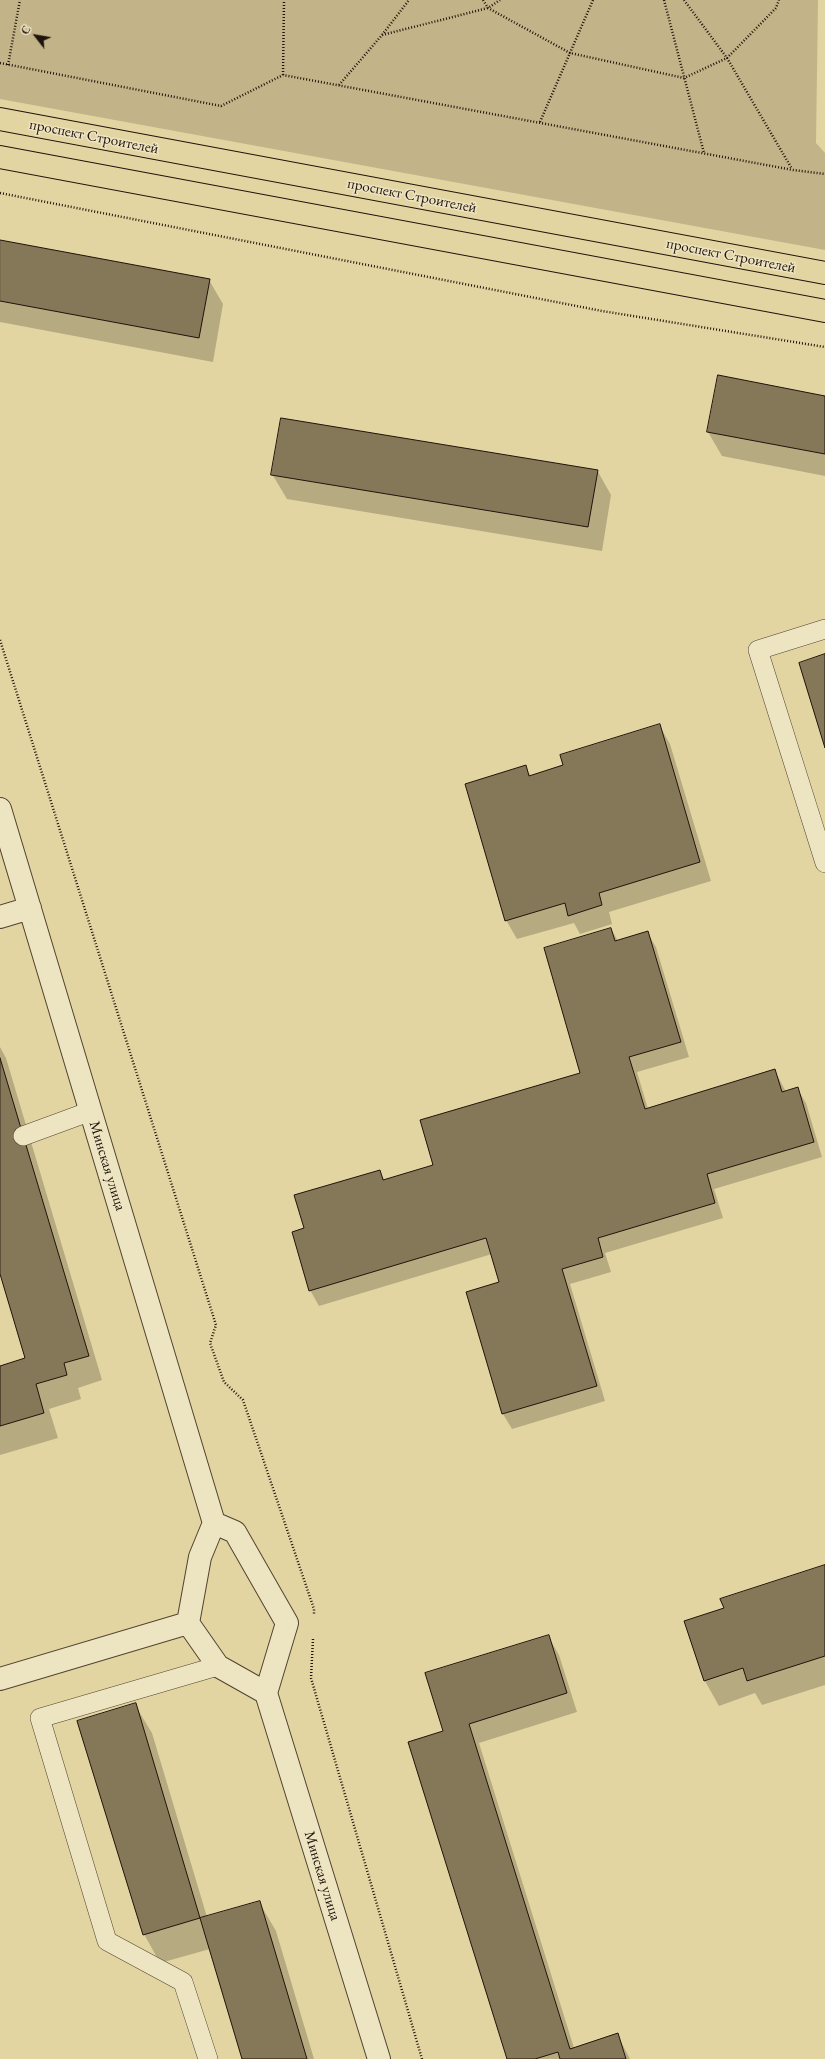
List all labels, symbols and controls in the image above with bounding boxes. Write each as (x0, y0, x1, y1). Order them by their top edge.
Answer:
north arrow (16, 16, 56, 56)
text: С (18, 23, 34, 37)
street label: проспект Строителей (28, 116, 160, 158)
street label: проспект Строителей (346, 175, 478, 217)
street label: проспект Строителей (665, 235, 797, 277)
street label: Минская улица (85, 1119, 129, 1213)
street label: Минская улица (300, 1829, 344, 1923)

